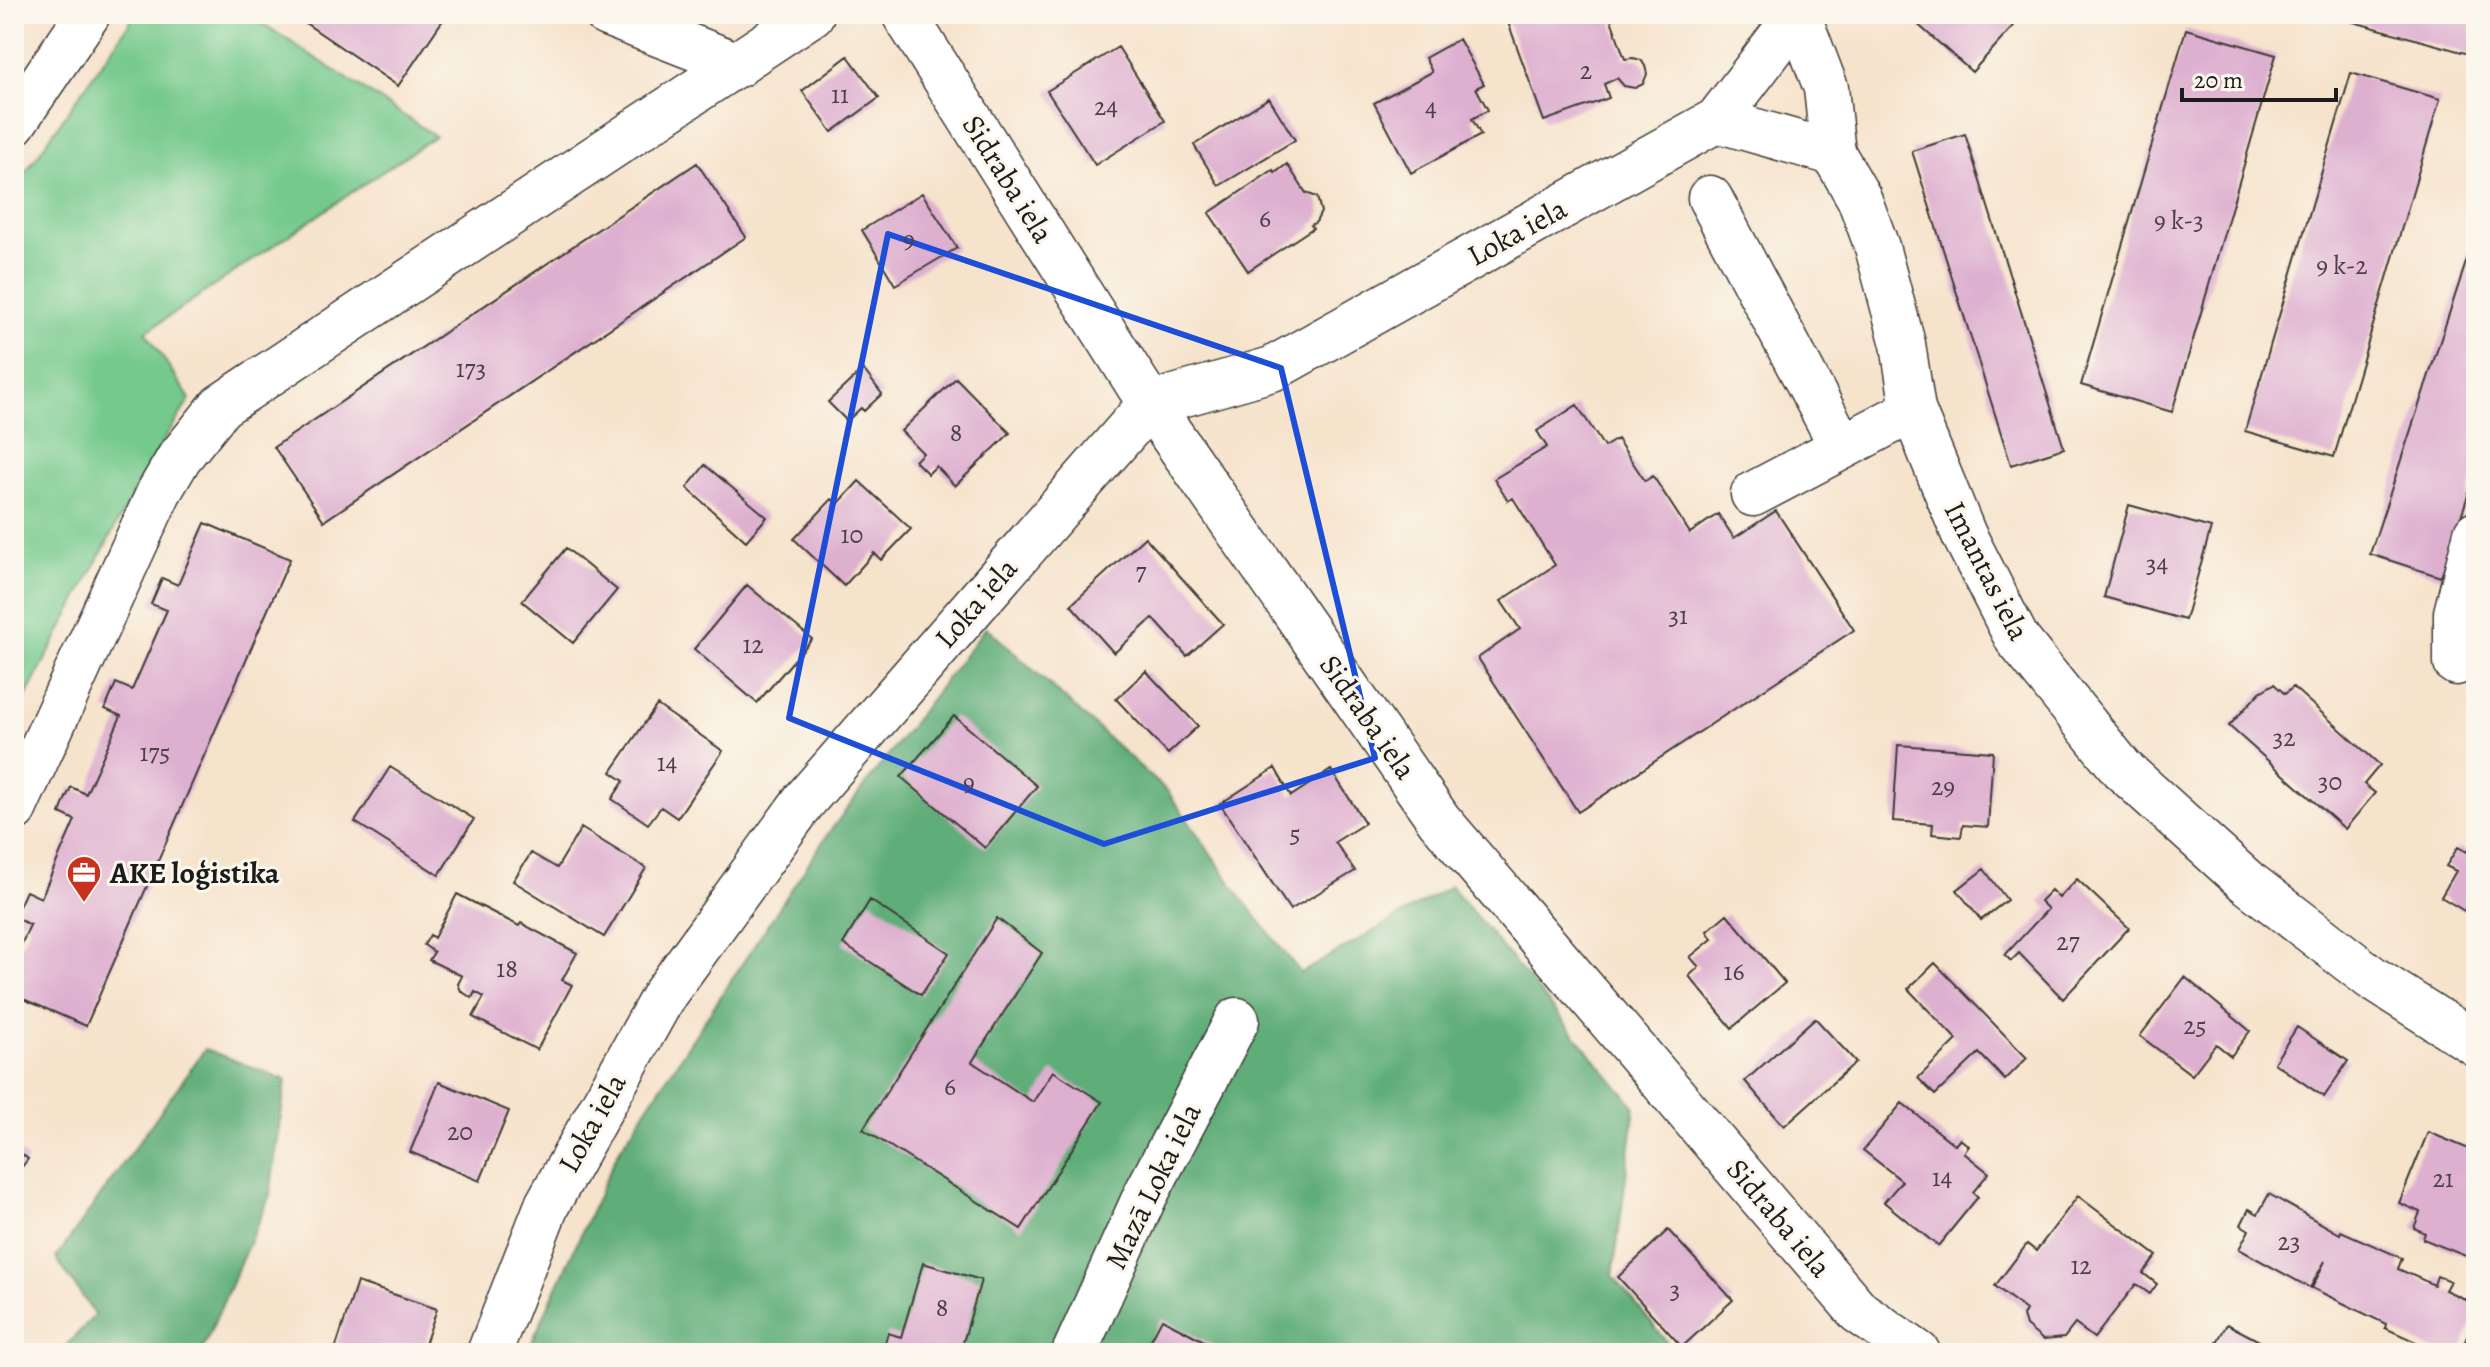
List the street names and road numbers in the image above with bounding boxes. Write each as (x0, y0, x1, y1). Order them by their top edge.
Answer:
street label: Sidraba iela (953, 107, 1063, 251)
street label: Loka iela (1460, 188, 1574, 276)
street label: Imantas iela (1935, 495, 2039, 647)
street label: Loka iela (926, 549, 1026, 657)
street label: Sidraba iela (1310, 647, 1426, 787)
street label: Loka iela (548, 1066, 636, 1180)
street label: Mazā Loka iela (1095, 1096, 1211, 1276)
street label: Sidraba iela (1717, 1150, 1841, 1286)

